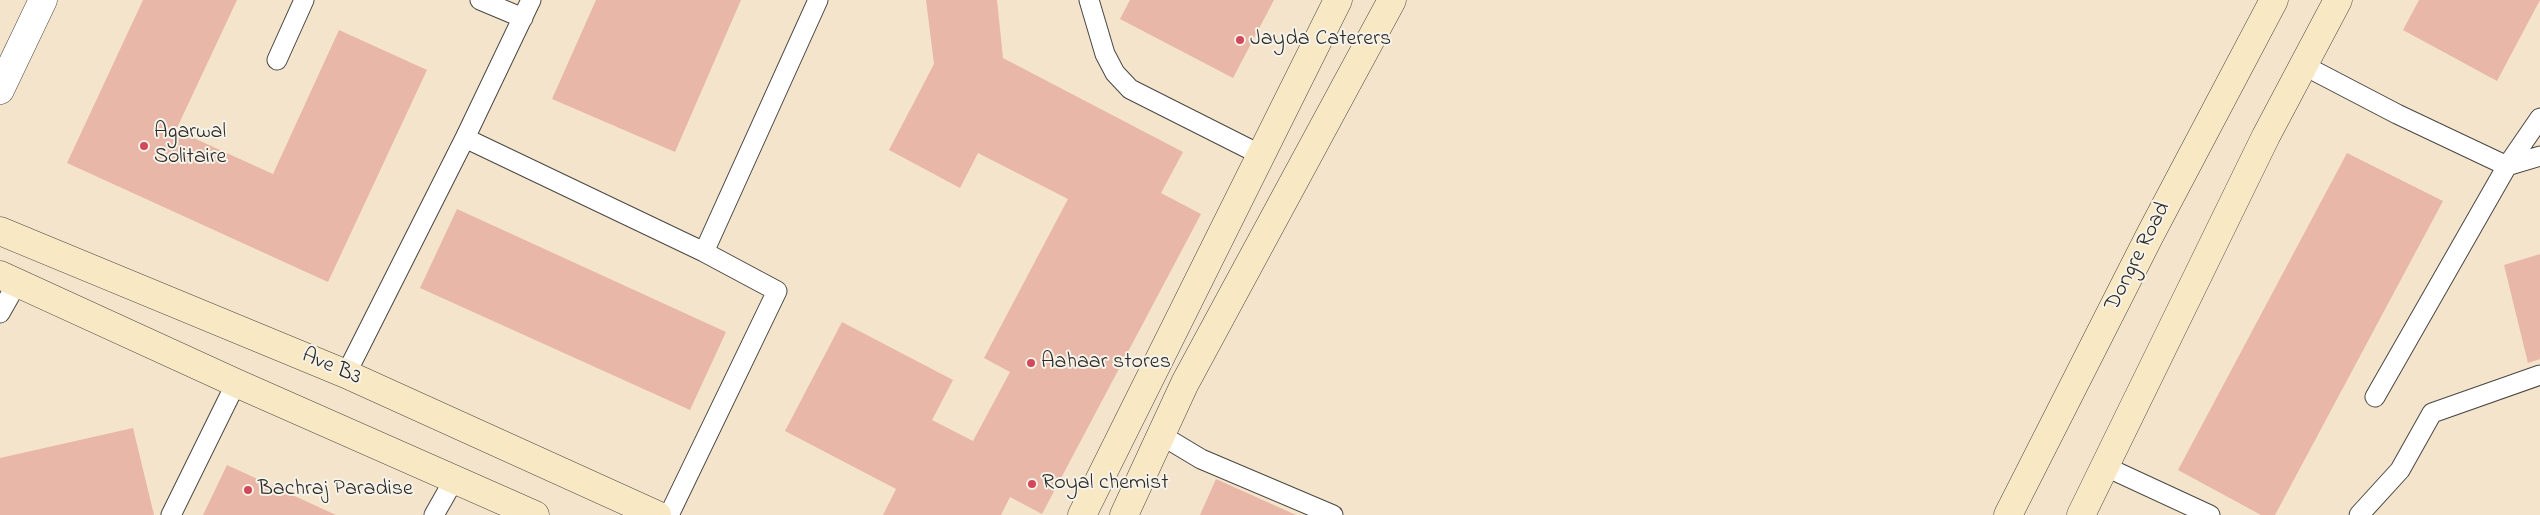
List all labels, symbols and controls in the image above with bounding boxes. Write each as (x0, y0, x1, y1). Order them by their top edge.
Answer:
place label: Jayda Caterers (1250, 27, 1391, 53)
marker: Jayda Caterers (1234, 34, 1246, 46)
place label: Agarwal Solitaire (154, 120, 226, 172)
marker: Agarwal Solitaire (138, 140, 150, 152)
street label: Dongre Road (2100, 198, 2178, 316)
street label: Ave B3 (297, 344, 365, 392)
place label: Aahaar stores (1041, 350, 1171, 376)
marker: Aahaar stores (1025, 357, 1037, 369)
place label: Royal chemist (1042, 471, 1169, 497)
place label: Bachraj Paradise (258, 477, 413, 503)
marker: Royal chemist (1026, 478, 1038, 490)
marker: Bachraj Paradise (242, 484, 254, 496)

